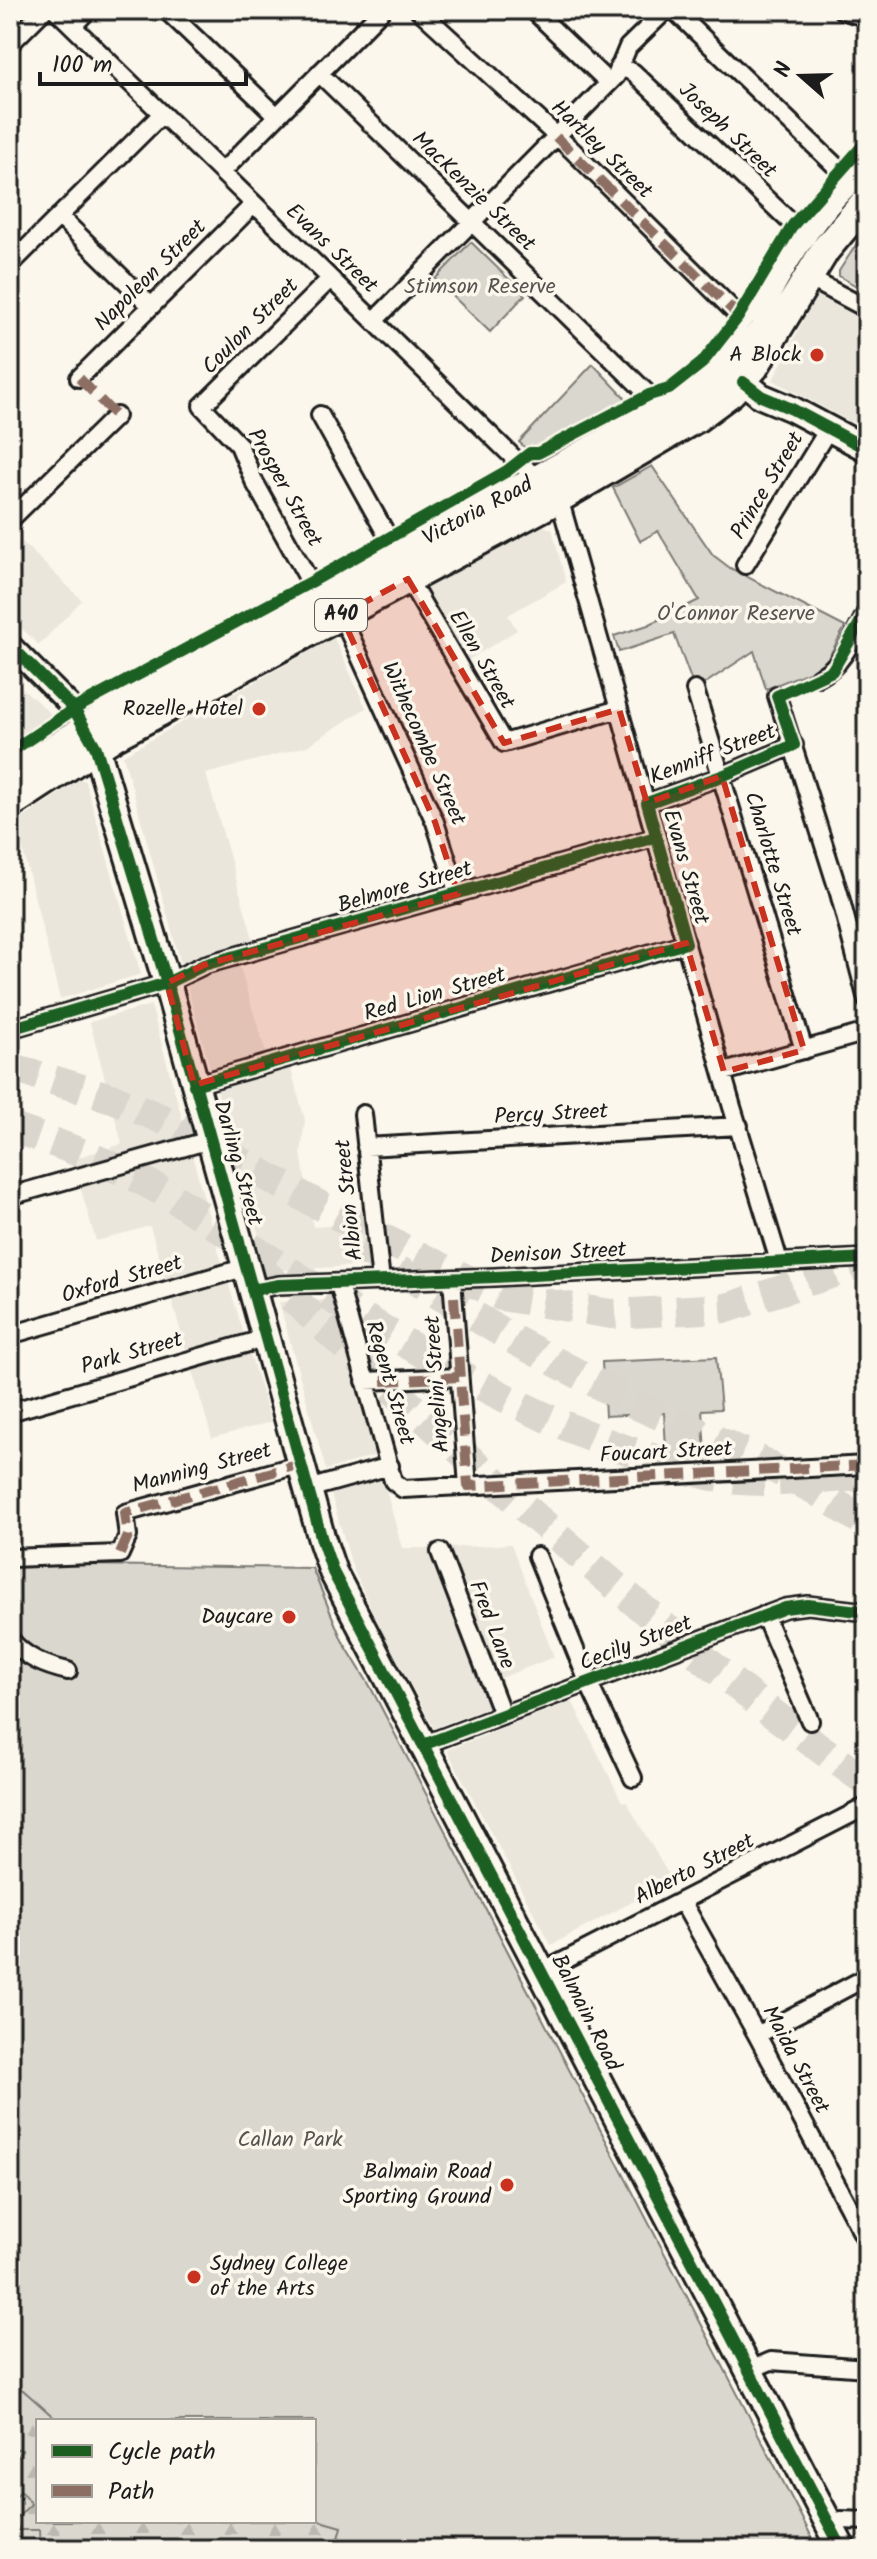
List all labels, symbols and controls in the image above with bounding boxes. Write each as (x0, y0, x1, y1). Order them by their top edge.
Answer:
scale bar (40, 36, 246, 86)
north arrow (761, 36, 841, 116)
text: 100 m (52, 46, 112, 85)
text: N (766, 57, 803, 83)
street label: Joseph Street (669, 74, 785, 188)
street label: Hartley Street (542, 92, 661, 208)
street label: MacKenzie Street (403, 123, 544, 261)
street label: Evans Street (276, 195, 386, 303)
street label: Napoleon Street (87, 211, 216, 340)
street label: Coulon Street (194, 270, 308, 384)
park label: Stimson Reserve (404, 270, 556, 305)
place label: A Block (729, 338, 802, 373)
marker: A Block (808, 346, 826, 364)
street label: Prosper Street (237, 422, 331, 554)
street label: Prince Street (722, 425, 814, 547)
street label: Victoria Road (416, 468, 541, 556)
park label: O'Connor Reserve (657, 597, 815, 632)
road number: A40 (315, 599, 367, 631)
street label: Ellen Street (438, 604, 524, 717)
street label: Withecombe Street (371, 656, 475, 832)
place label: Rozelle Hotel (123, 692, 244, 727)
marker: Rozelle Hotel (250, 700, 268, 718)
street label: Kenniff Street (645, 715, 782, 795)
street label: Charlotte Street (733, 787, 811, 941)
street label: Evans Street (652, 805, 718, 929)
street label: Belmore Street (334, 852, 477, 924)
street label: Red Lion Street (360, 958, 511, 1032)
street label: Percy Street (493, 1095, 609, 1135)
street label: Darling Street (202, 1096, 272, 1230)
street label: Albion Street (326, 1137, 374, 1262)
street label: Denison Street (489, 1233, 628, 1275)
street label: Oxford Street (58, 1246, 187, 1314)
street label: Angelini Street (416, 1314, 460, 1454)
street label: Regent Street (355, 1317, 424, 1450)
street label: Park Street (77, 1323, 188, 1385)
street label: Foucart Street (599, 1432, 734, 1474)
street label: Manning Street (128, 1433, 276, 1504)
street label: Fred Lane (458, 1576, 524, 1675)
place label: Daycare (201, 1600, 273, 1635)
street label: Cecily Street (574, 1606, 698, 1682)
marker: Daycare (280, 1608, 298, 1626)
street label: Alberto Street (629, 1825, 762, 1915)
street label: Balmain Road (540, 1948, 630, 2079)
street label: Maida Street (752, 1999, 839, 2121)
park label: Callan Park (237, 2123, 343, 2158)
place label: Balmain Road Sporting Ground (343, 2155, 492, 2215)
marker: Balmain Road Sporting Ground (498, 2176, 516, 2194)
place label: Sydney College of the Arts (210, 2247, 348, 2307)
marker: Sydney College of the Arts (185, 2268, 203, 2286)
legend (36, 2419, 316, 2523)
text: Cycle path (108, 2433, 216, 2472)
text: Path (108, 2473, 154, 2512)

